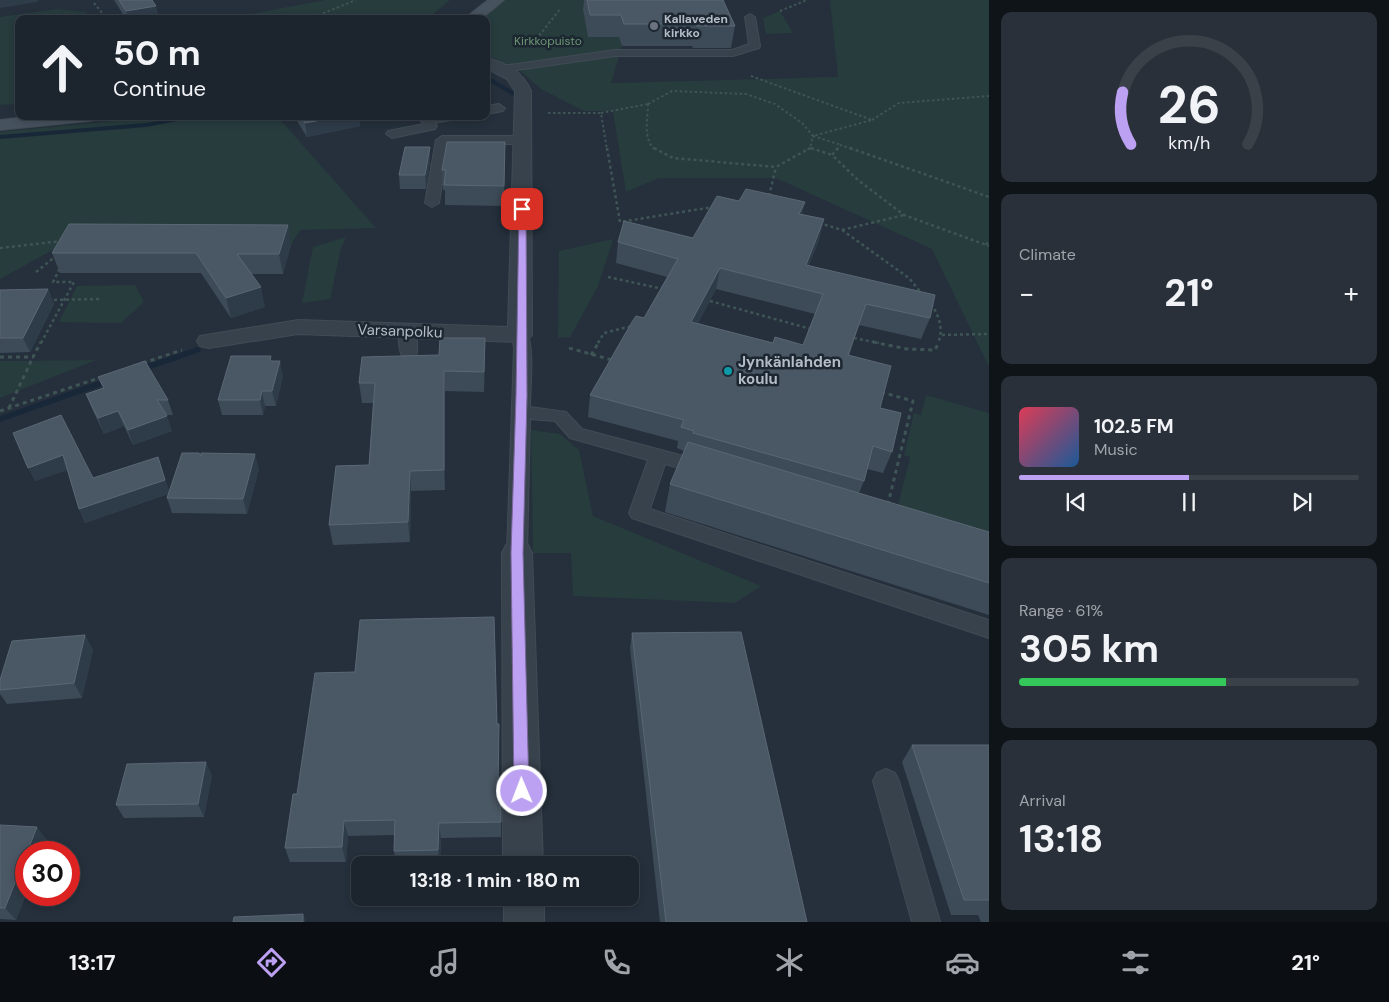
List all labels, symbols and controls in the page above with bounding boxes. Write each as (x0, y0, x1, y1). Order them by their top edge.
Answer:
place label: Kallaveden kirkko (664, 11, 728, 41)
marker: Kallaveden kirkko (648, 20, 660, 32)
text: 50 m (113, 30, 201, 76)
park label: Kirkkopuisto (514, 33, 582, 49)
icon: ahead (30, 35, 95, 100)
text: 26 (1158, 71, 1220, 139)
text: Continue (113, 74, 206, 103)
text: km/h (1168, 131, 1210, 155)
pin (501, 188, 543, 230)
icon: arrive (508, 195, 536, 223)
text: Climate (1019, 244, 1076, 265)
text: 21° (1164, 268, 1214, 318)
text: − (1019, 275, 1034, 312)
text: + (1344, 275, 1359, 312)
street label: Varsanpolku (357, 320, 443, 342)
place label: Jynkänlahden koulu (738, 352, 841, 389)
marker: Jynkänlahden koulu (722, 365, 734, 377)
text: 102.5 FM (1094, 414, 1174, 439)
text: Music (1094, 439, 1138, 460)
icon: previous (1062, 488, 1090, 516)
icon: pause (1175, 488, 1203, 516)
icon: next (1288, 488, 1316, 516)
text: Range · 61% (1019, 600, 1103, 621)
text: 305 km (1019, 624, 1159, 674)
position arrow (495, 764, 547, 816)
text: Arrival (1019, 790, 1066, 811)
text: 13:18 (1019, 814, 1103, 864)
speed limit sign: 30 (15, 841, 80, 906)
text: 13:18 · 1 min · 180 m (410, 868, 580, 893)
icon: directions (254, 945, 289, 980)
icon: music (427, 945, 462, 980)
icon: phone (599, 945, 634, 980)
icon: climate (772, 945, 807, 980)
icon: car (945, 945, 980, 980)
icon: filters (1118, 945, 1153, 980)
text: 13:17 (69, 948, 116, 977)
text: 21° (1291, 948, 1320, 977)

